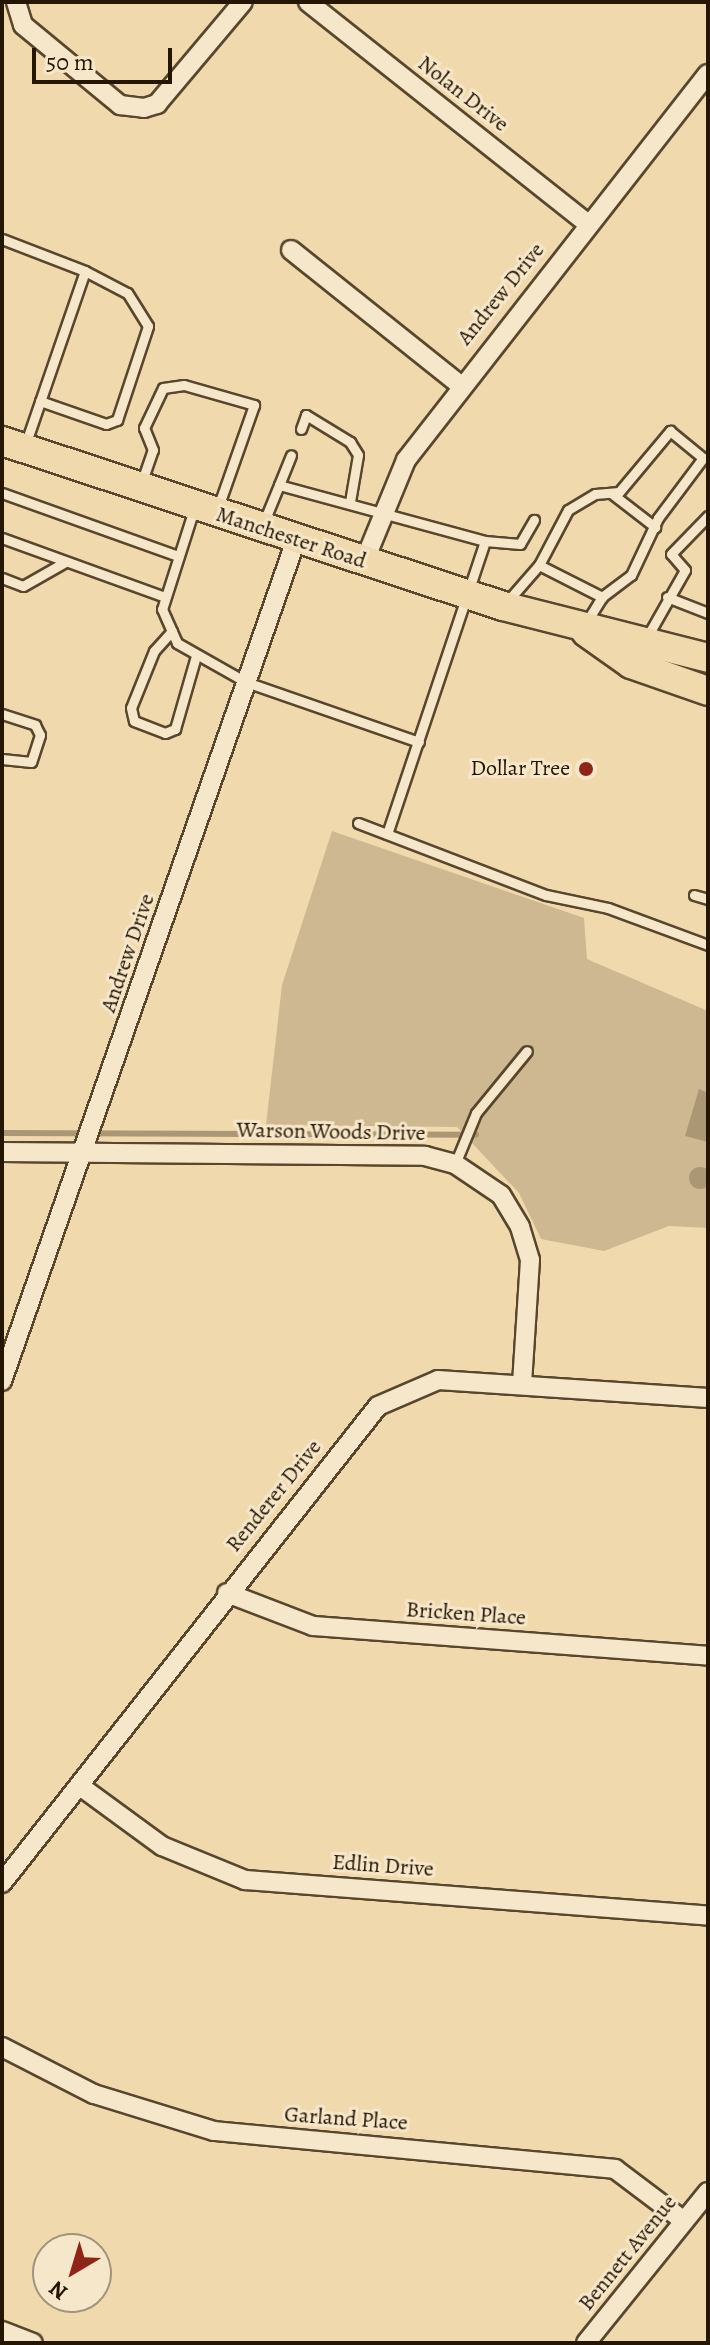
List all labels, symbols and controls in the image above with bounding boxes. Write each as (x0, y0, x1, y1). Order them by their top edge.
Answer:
scale bar (36, 32, 176, 82)
text: 50 m (46, 46, 94, 78)
street label: Nolan Drive (412, 50, 514, 138)
street label: Andrew Drive (452, 238, 550, 350)
street label: Manchester Road (213, 501, 369, 575)
place label: Dollar Tree (471, 756, 570, 782)
marker: Dollar Tree (577, 760, 595, 778)
street label: Andrew Drive (95, 890, 161, 1016)
street label: Warson Woods Drive (236, 1117, 426, 1147)
street label: Renderer Drive (221, 1435, 327, 1557)
street label: Bricken Place (405, 1597, 527, 1631)
street label: Edlin Drive (331, 1849, 435, 1883)
street label: Garland Place (283, 2102, 409, 2136)
street label: Bennett Avenue (573, 2190, 683, 2316)
north arrow (32, 2233, 112, 2313)
text: N (43, 2274, 74, 2307)

